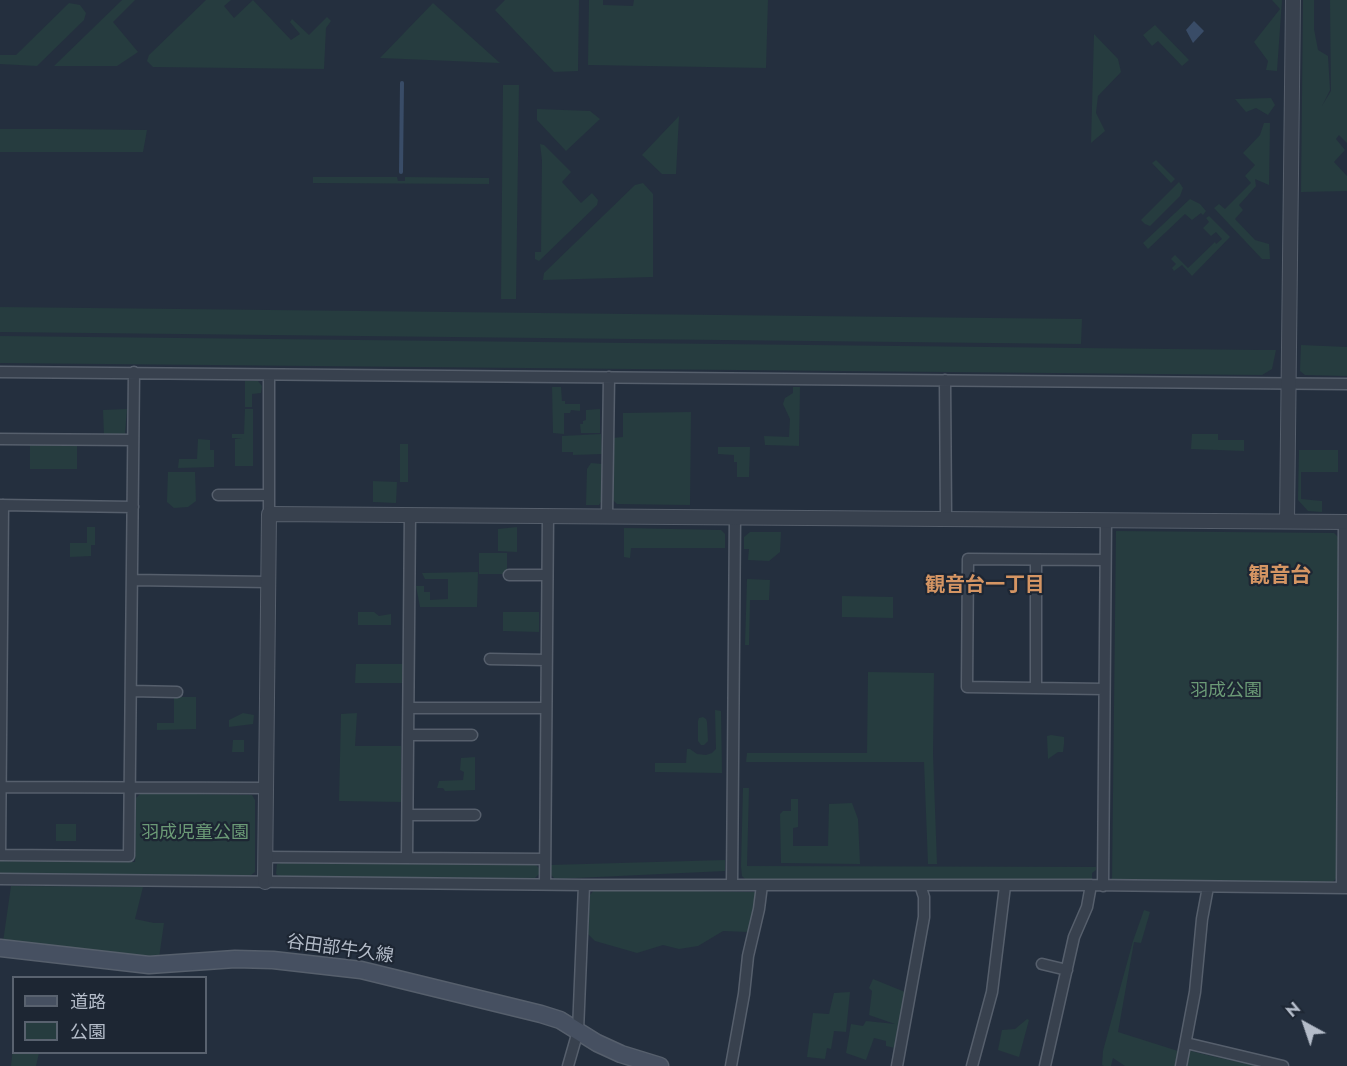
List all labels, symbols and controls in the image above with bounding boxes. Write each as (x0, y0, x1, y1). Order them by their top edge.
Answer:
district label: 観音台 (1249, 564, 1311, 590)
district label: 観音台一丁目 (925, 574, 1045, 598)
park label: 羽成公園 (1190, 681, 1262, 703)
park label: 羽成児童公園 (141, 823, 249, 845)
street label: 谷田部牛久線 (285, 932, 395, 968)
legend (12, 976, 207, 1054)
text: 道路 (70, 989, 106, 1015)
north arrow (1275, 994, 1335, 1054)
text: N (1281, 997, 1305, 1023)
text: 公園 (70, 1019, 106, 1045)

